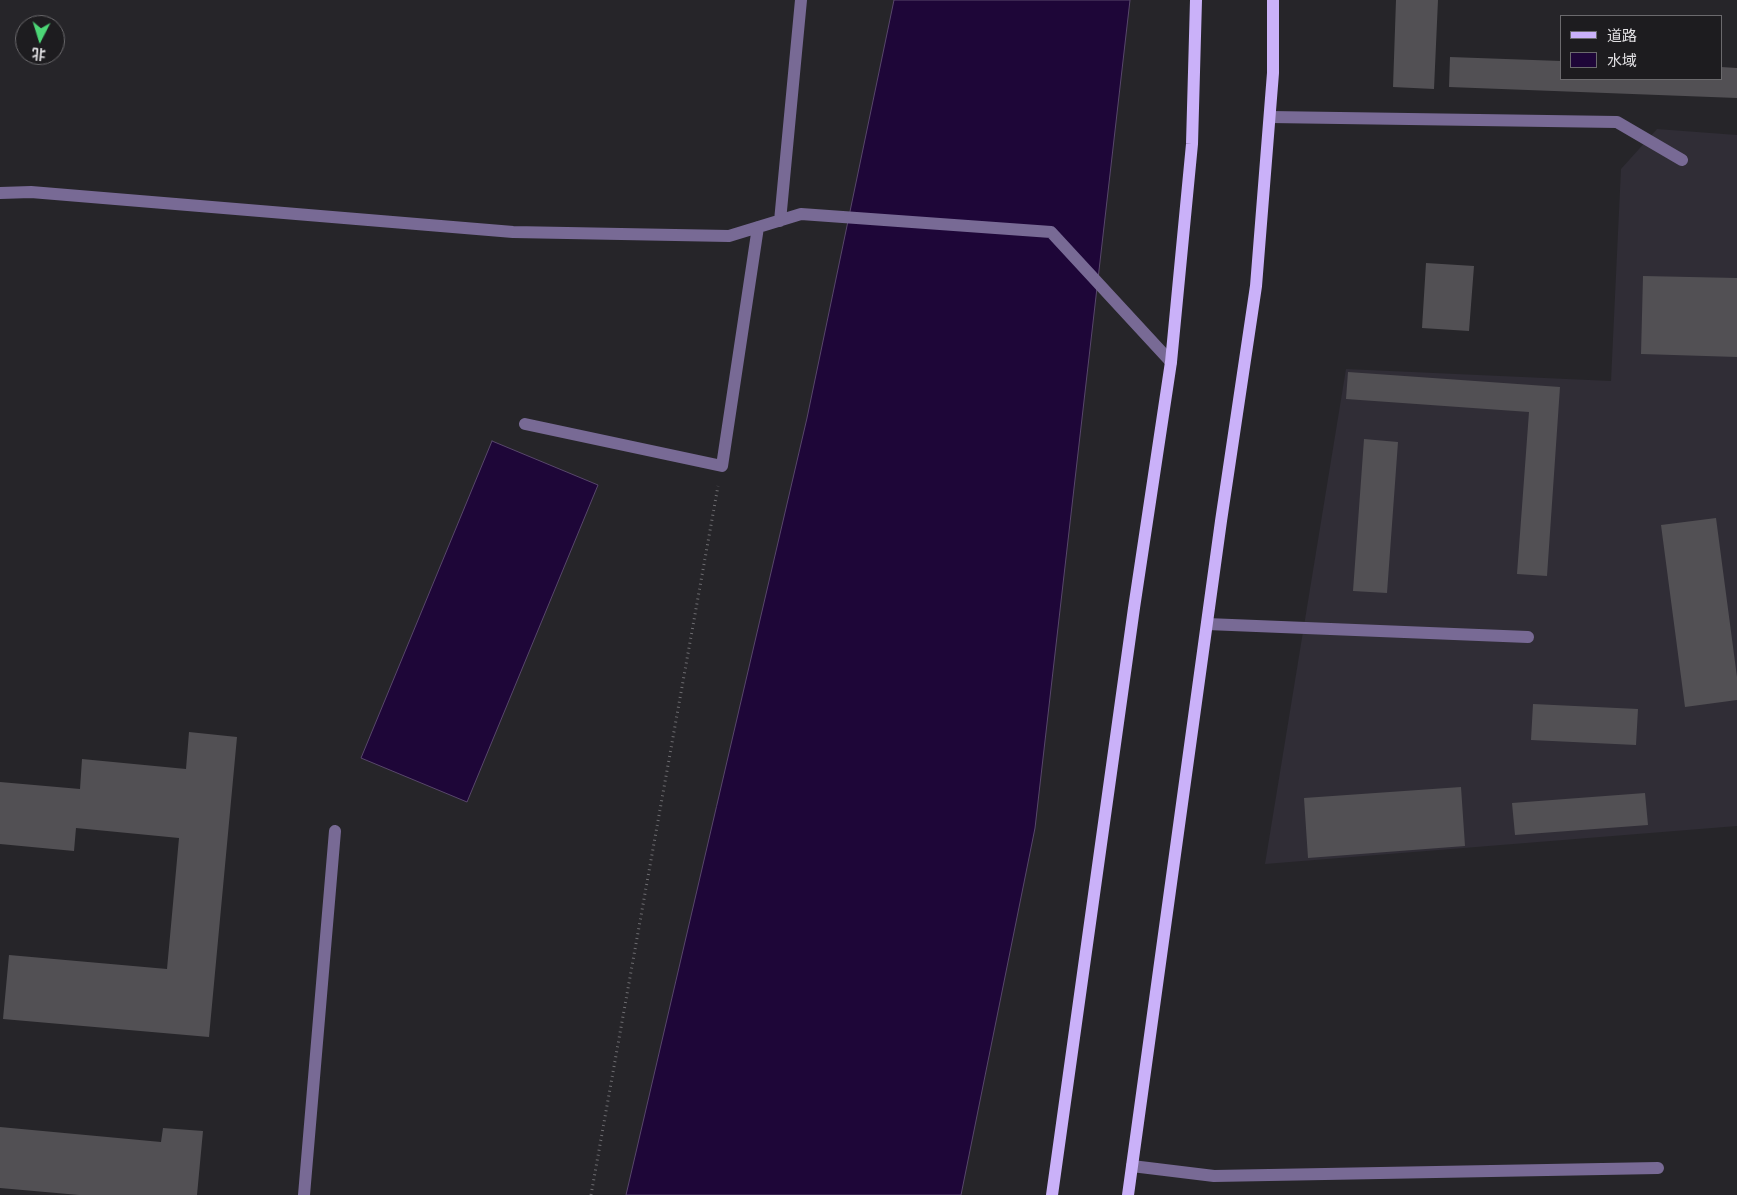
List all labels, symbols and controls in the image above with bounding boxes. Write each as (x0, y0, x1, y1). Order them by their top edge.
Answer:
north arrow (15, 15, 65, 65)
legend (1560, 15, 1722, 80)
text: 道路 (1607, 27, 1637, 45)
text: 北 (31, 45, 46, 63)
text: 水域 (1607, 52, 1637, 70)

